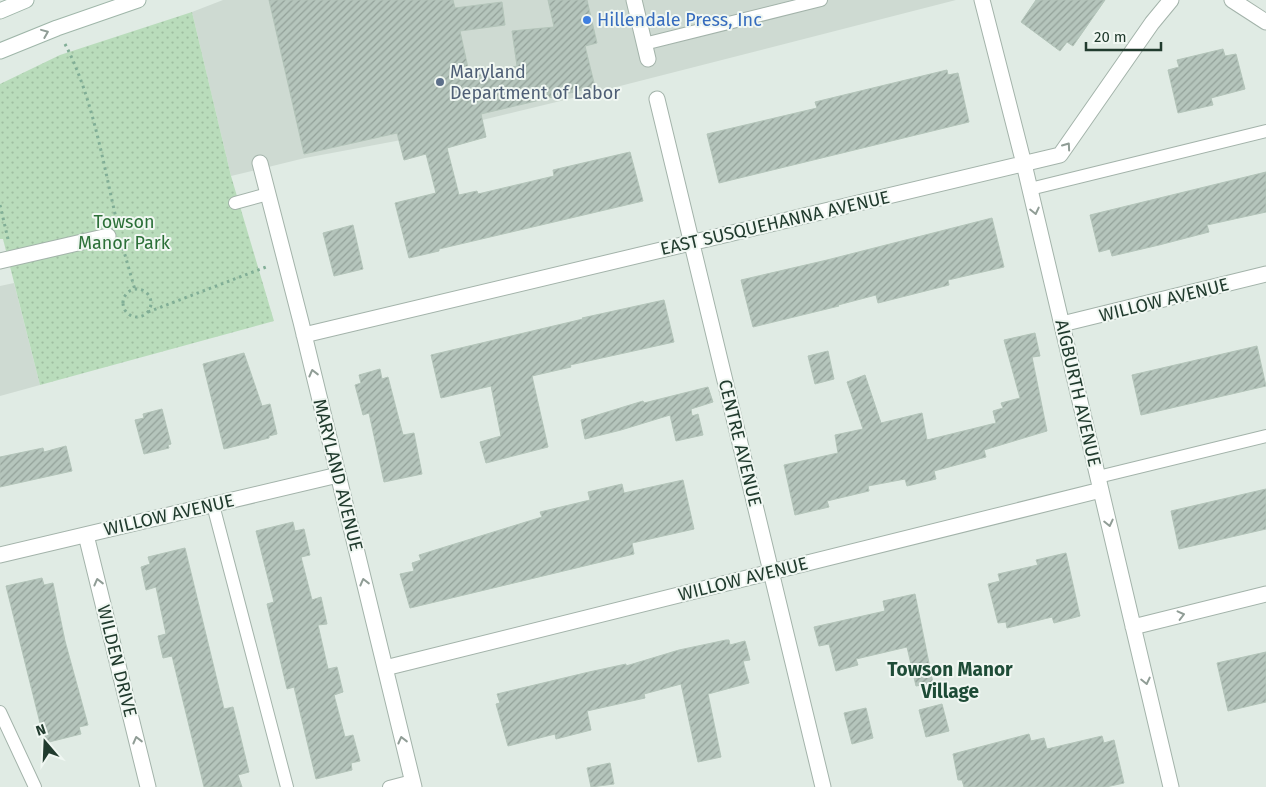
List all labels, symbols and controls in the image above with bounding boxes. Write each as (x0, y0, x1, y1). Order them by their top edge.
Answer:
place label: Hillendale Press, Inc (597, 9, 762, 31)
marker: Hillendale Press, Inc (581, 14, 593, 26)
scale bar (1086, 20, 1161, 52)
text: 20 m (1094, 28, 1127, 46)
one-way arrow (40, 29, 49, 39)
place label: Maryland Department of Labor (450, 61, 620, 104)
marker: Maryland Department of Labor (434, 76, 446, 88)
one-way arrow (1061, 142, 1070, 152)
street label: EAST SUSQUEHANNA AVENUE (658, 186, 892, 260)
one-way arrow (1029, 207, 1040, 216)
park label: Towson Manor Park (78, 211, 171, 254)
street label: WILLOW AVENUE (1097, 273, 1231, 327)
street label: AIGBURTH AVENUE (1050, 317, 1106, 469)
one-way arrow (308, 368, 319, 377)
street label: CENTRE AVENUE (714, 377, 766, 509)
street label: MARYLAND AVENUE (308, 397, 368, 553)
street label: WILLOW AVENUE (102, 489, 236, 541)
one-way arrow (1103, 518, 1114, 527)
street label: WILLOW AVENUE (676, 552, 810, 606)
one-way arrow (93, 577, 104, 586)
one-way arrow (359, 577, 370, 586)
street label: WILDEN DRIVE (92, 603, 142, 719)
one-way arrow (1176, 610, 1185, 621)
district label: Towson Manor Village (887, 658, 1013, 703)
one-way arrow (1140, 676, 1151, 685)
north arrow (20, 717, 70, 767)
text: N (34, 721, 48, 740)
one-way arrow (132, 735, 143, 744)
one-way arrow (397, 735, 408, 744)

